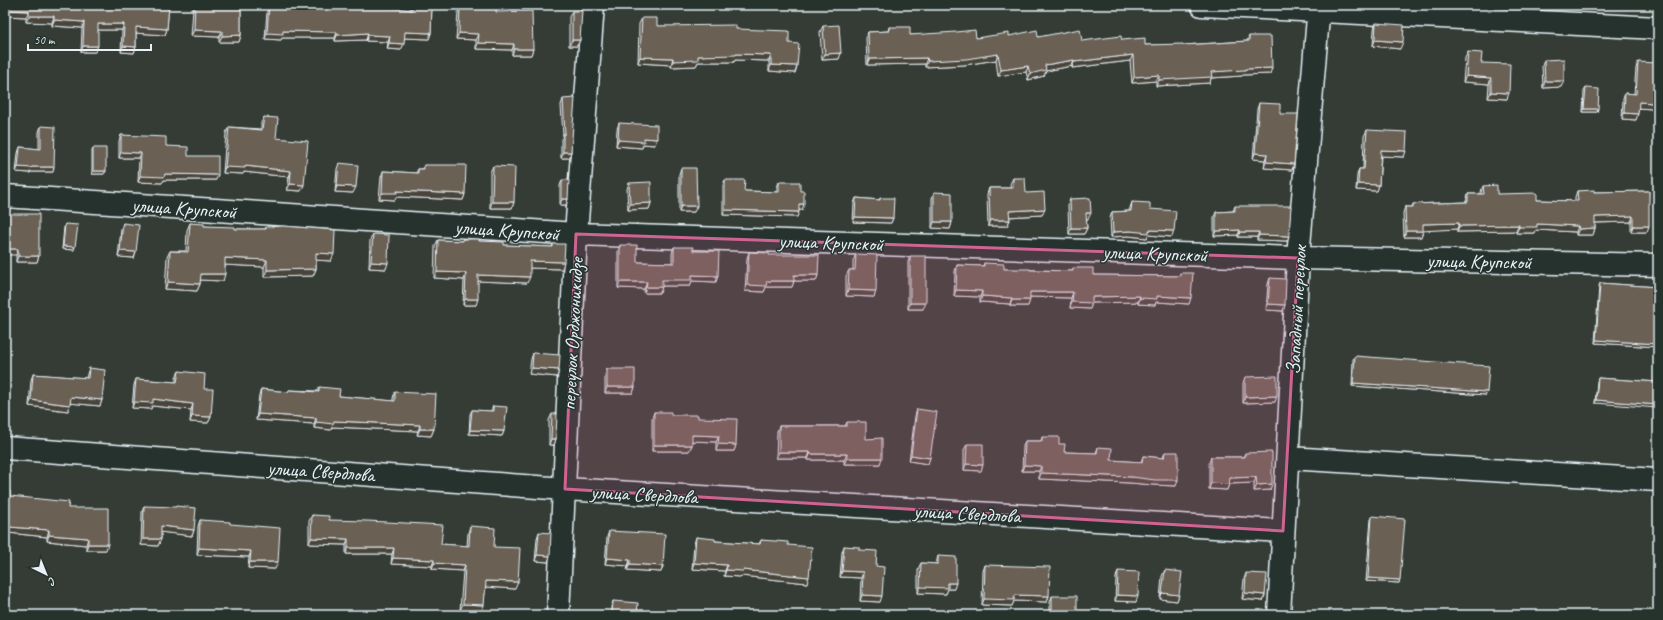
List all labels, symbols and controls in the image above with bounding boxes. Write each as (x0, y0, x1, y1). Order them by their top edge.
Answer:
scale bar (28, 26, 151, 52)
text: 50 m (34, 32, 56, 48)
street label: улица Крупской (130, 192, 239, 225)
street label: улица Крупской (453, 214, 562, 247)
street label: улица Крупской (777, 228, 886, 257)
street label: улица Крупской (1101, 239, 1210, 268)
street label: Западный переулок (1281, 243, 1312, 375)
street label: улица Крупской (1425, 248, 1533, 275)
street label: переулок Орджоникидзе (556, 256, 589, 411)
street label: улица Свердлова (266, 455, 377, 488)
street label: улица Свердлова (589, 479, 700, 510)
street label: улица Свердлова (912, 498, 1023, 529)
north arrow (26, 554, 66, 594)
text: С (45, 574, 60, 589)

